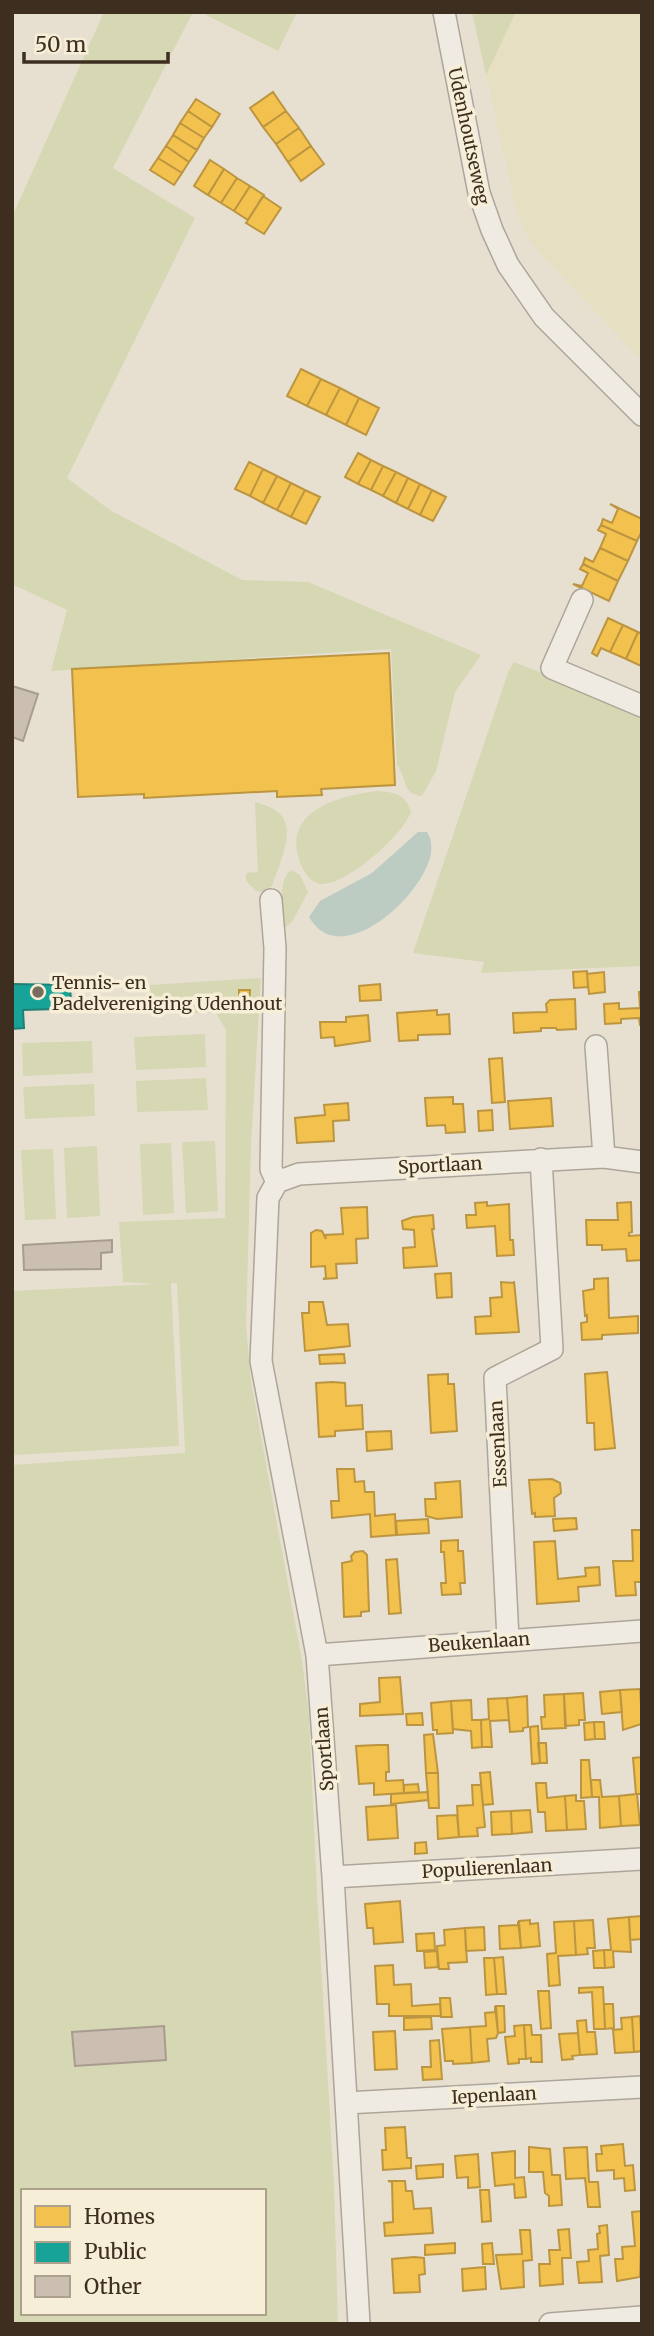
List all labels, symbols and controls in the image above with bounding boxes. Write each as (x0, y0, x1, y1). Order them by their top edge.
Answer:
scale bar (24, 21, 168, 65)
text: 50 m (35, 31, 86, 58)
street label: Udenhoutseweg (443, 65, 495, 207)
place label: Tennis- en Padelvereniging Udenhout (52, 971, 282, 1015)
marker: Tennis- en Padelvereniging Udenhout (30, 984, 46, 1000)
street label: Sportlaan (397, 1151, 483, 1179)
street label: Essenlaan (484, 1400, 512, 1488)
street label: Beukenlaan (427, 1627, 531, 1657)
street label: Sportlaan (310, 1706, 338, 1792)
street label: Populierenlaan (421, 1853, 553, 1883)
street label: Iepenlaan (451, 2081, 537, 2109)
legend (21, 2189, 266, 2315)
text: Homes (84, 2203, 155, 2230)
text: Public (84, 2238, 147, 2265)
text: Other (84, 2273, 142, 2300)

